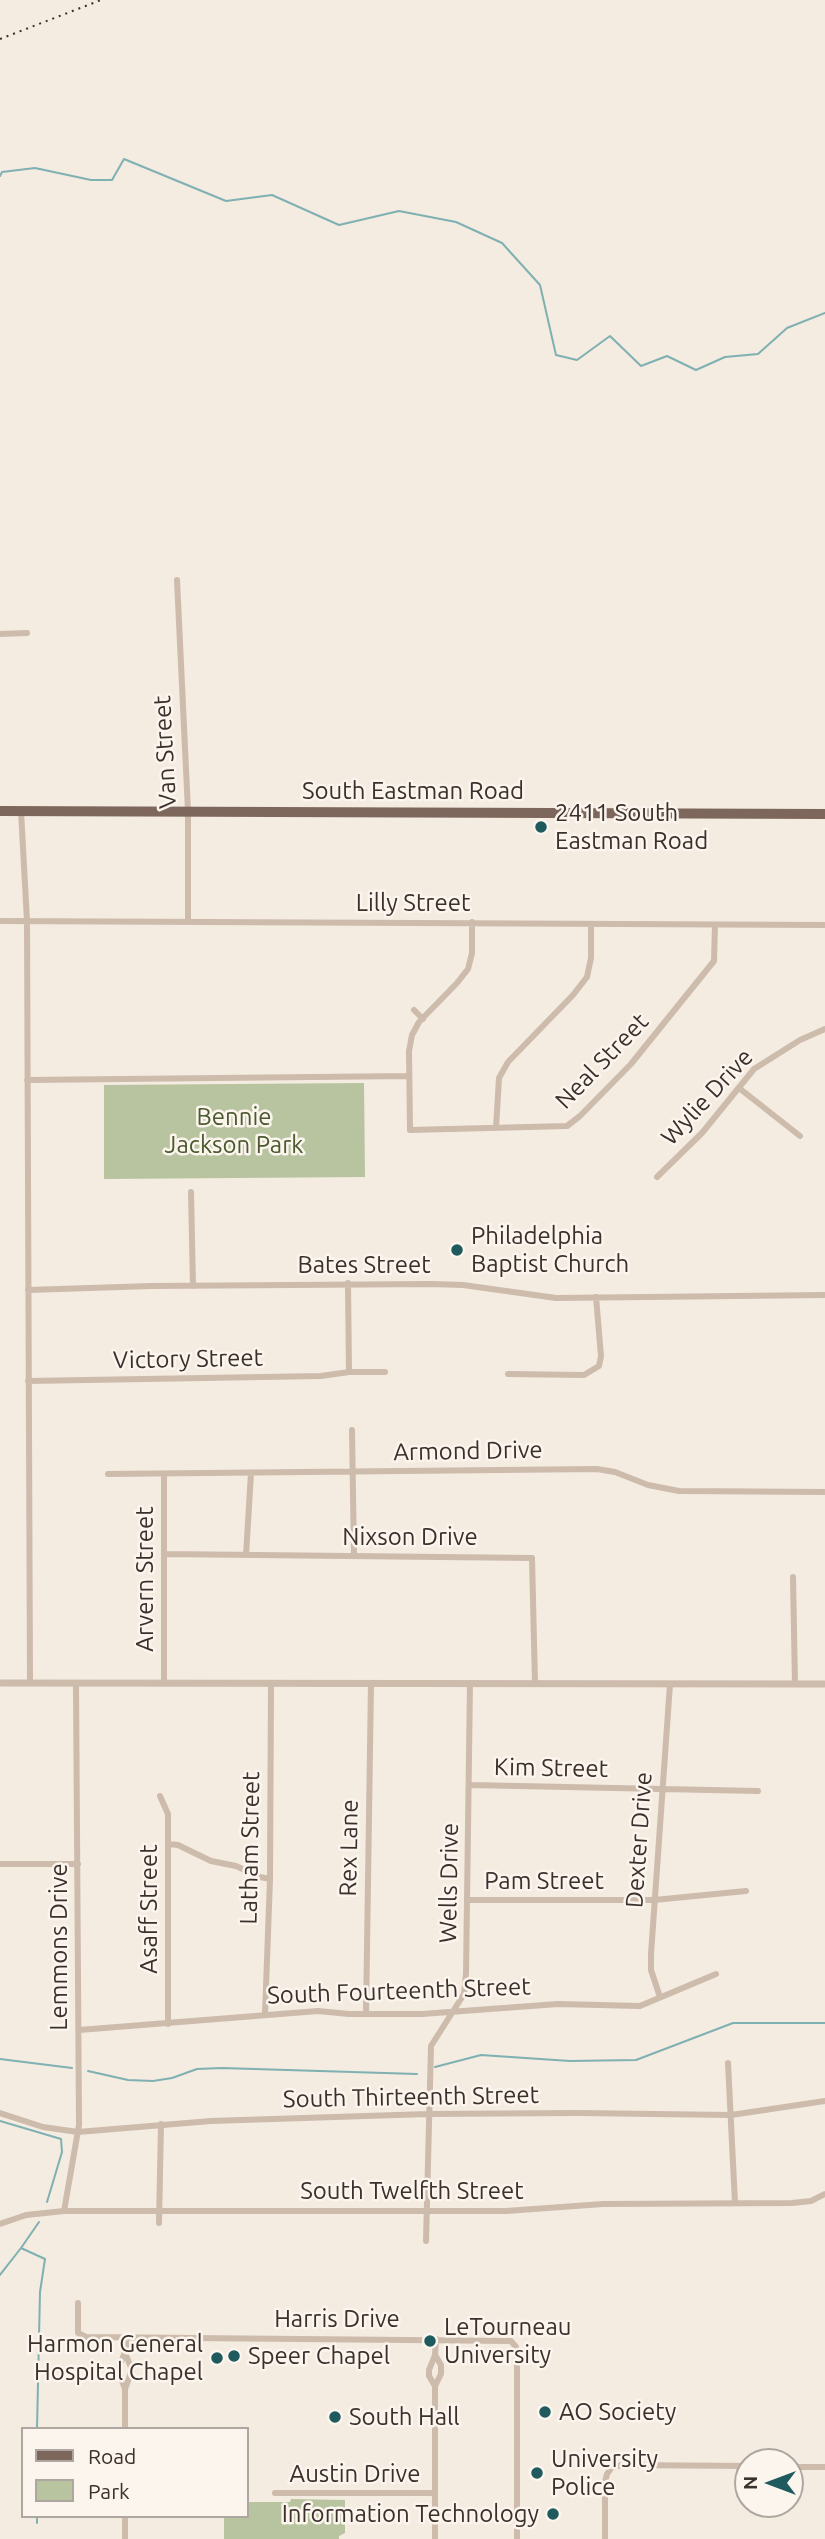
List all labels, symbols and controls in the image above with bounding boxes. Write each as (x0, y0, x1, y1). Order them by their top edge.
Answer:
street label: Van Street (148, 695, 182, 809)
street label: South Eastman Road (302, 777, 524, 805)
place label: 2411 South Eastman Road (555, 799, 708, 855)
marker: 2411 South Eastman Road (533, 819, 549, 835)
street label: Lilly Street (356, 889, 470, 917)
street label: Neal Street (549, 1007, 655, 1115)
street label: Wylie Drive (655, 1043, 759, 1151)
park label: Bennie Jackson Park (165, 1103, 303, 1159)
place label: Philadelphia Baptist Church (471, 1222, 629, 1278)
marker: Philadelphia Baptist Church (449, 1242, 465, 1258)
street label: Bates Street (297, 1251, 431, 1279)
street label: Victory Street (113, 1343, 263, 1375)
street label: Armond Drive (393, 1435, 543, 1467)
street label: Arvern Street (131, 1506, 159, 1652)
street label: Nixson Drive (342, 1523, 478, 1551)
street label: Kim Street (494, 1753, 608, 1783)
street label: Latham Street (234, 1771, 266, 1925)
street label: Dexter Drive (620, 1771, 658, 1909)
street label: Rex Lane (334, 1799, 364, 1897)
street label: Wells Drive (434, 1823, 464, 1943)
street label: Asaff Street (135, 1844, 163, 1974)
street label: Lemmons Drive (45, 1863, 73, 2031)
street label: Pam Street (484, 1867, 604, 1895)
street label: South Fourteenth Street (267, 1972, 531, 2010)
street label: South Thirteenth Street (283, 2080, 539, 2114)
street label: South Twelfth Street (300, 2177, 524, 2205)
street label: Harris Drive (274, 2305, 400, 2333)
place label: LeTourneau University (444, 2313, 571, 2369)
place label: Harmon General Hospital Chapel (27, 2330, 203, 2386)
marker: LeTourneau University (422, 2333, 438, 2349)
place label: Speer Chapel (248, 2342, 390, 2370)
marker: Speer Chapel (226, 2348, 242, 2364)
marker: Harmon General Hospital Chapel (209, 2350, 225, 2366)
place label: AO Society (559, 2398, 676, 2426)
place label: South Hall (349, 2403, 460, 2431)
marker: AO Society (537, 2404, 553, 2420)
marker: South Hall (327, 2409, 343, 2425)
legend (21, 2427, 248, 2518)
text: Road (88, 2444, 136, 2468)
place label: University Police (551, 2445, 658, 2501)
north arrow (734, 2448, 804, 2518)
street label: Austin Drive (290, 2460, 420, 2488)
marker: University Police (529, 2465, 545, 2481)
text: N (739, 2476, 761, 2490)
text: Park (88, 2479, 130, 2503)
place label: Information Technology (282, 2500, 539, 2528)
marker: Information Technology (545, 2506, 561, 2522)

